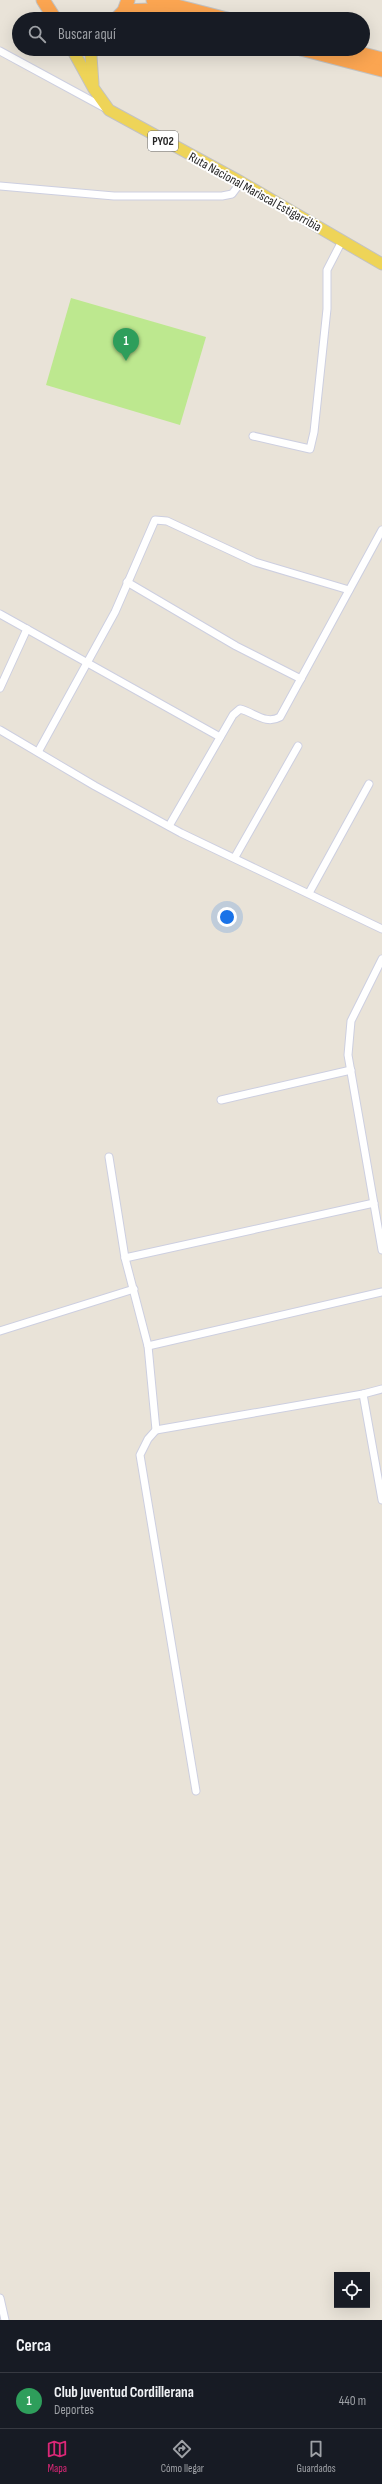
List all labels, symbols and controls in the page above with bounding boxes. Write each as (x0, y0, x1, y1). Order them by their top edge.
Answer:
search box (12, 12, 370, 56)
icon: search (26, 23, 48, 45)
text: Buscar aquí (58, 25, 116, 44)
road number: PY02 (148, 131, 178, 151)
street label: Ruta Nacional Mariscal Estigarribia (186, 149, 324, 235)
pin: 1 (113, 328, 139, 361)
your location (217, 907, 237, 927)
map controls (334, 2272, 370, 2308)
button: locate (334, 2272, 370, 2308)
text: Cerca (16, 2336, 51, 2356)
text: Club Juventud Cordillerana (54, 2383, 194, 2402)
text: 1 (26, 2393, 32, 2409)
text: 440 m (339, 2393, 366, 2409)
text: Deportes (54, 2402, 94, 2418)
tab: Mapa (46, 2438, 68, 2475)
tab: Cómo llegar (161, 2438, 204, 2475)
tab: Guardados (297, 2438, 336, 2475)

